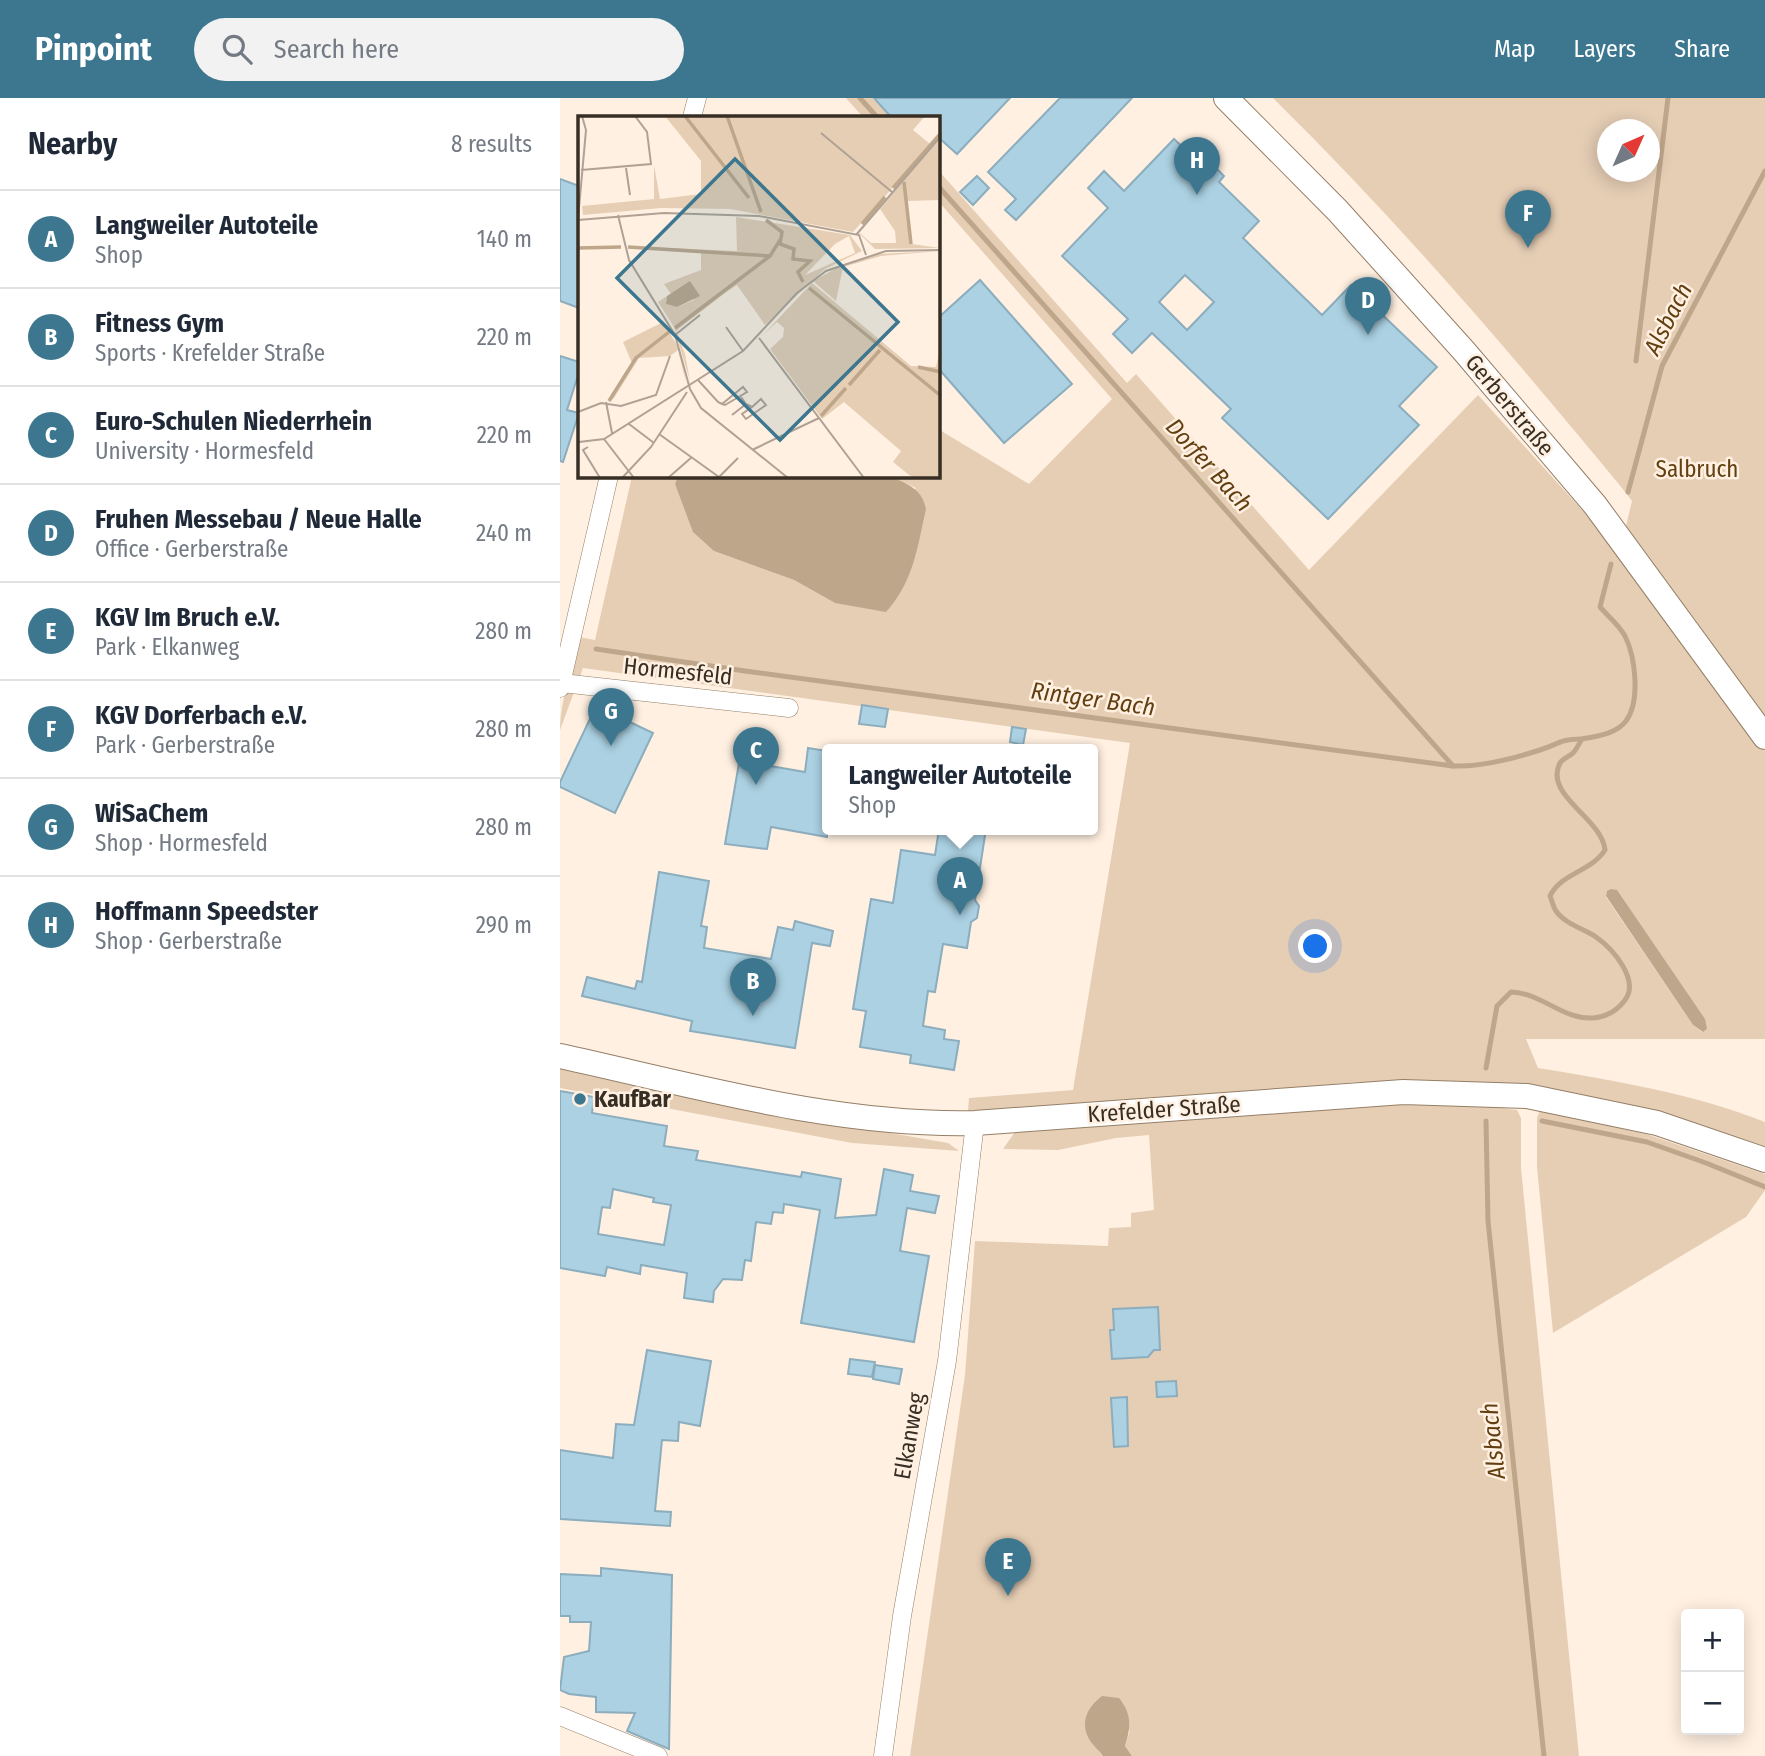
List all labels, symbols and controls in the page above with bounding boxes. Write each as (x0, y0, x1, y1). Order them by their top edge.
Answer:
search box (194, 18, 684, 81)
text: Pinpoint (35, 29, 152, 69)
icon: search (218, 30, 256, 68)
text: Search here (274, 34, 399, 65)
text: Map (1494, 35, 1536, 63)
text: Layers (1574, 35, 1636, 63)
text: Share (1674, 35, 1730, 63)
inset map (578, 116, 940, 478)
north arrow (1597, 119, 1660, 182)
text: Nearby (28, 126, 117, 162)
text: 8 results (451, 130, 532, 158)
pin: H (1174, 137, 1220, 195)
pin: F (1505, 190, 1551, 248)
text: Langweiler Autoteile (95, 210, 318, 241)
text: A (45, 225, 57, 253)
text: 140 m (477, 225, 532, 253)
text: Shop (95, 241, 143, 269)
pin: D (1345, 277, 1391, 335)
water label: Alsbach (1638, 278, 1698, 360)
text: Fitness Gym (95, 308, 224, 339)
text: B (45, 323, 57, 351)
text: 220 m (477, 323, 532, 351)
text: Sports · Krefelder Straße (95, 339, 325, 367)
street label: Gerberstraße (1460, 349, 1560, 461)
text: Euro-Schulen Niederrhein (95, 406, 372, 437)
water label: Dorfer Bach (1160, 413, 1258, 517)
text: C (45, 421, 57, 449)
text: 220 m (477, 421, 532, 449)
text: University · Hormesfeld (95, 437, 314, 465)
park label: Salbruch (1656, 455, 1738, 483)
text: Fruhen Messebau / Neue Halle (95, 504, 422, 535)
text: D (44, 519, 58, 547)
text: 240 m (476, 519, 532, 547)
text: Office · Gerberstraße (95, 535, 288, 563)
text: KGV Im Bruch e.V. (95, 602, 280, 633)
text: E (46, 617, 56, 645)
text: 280 m (475, 617, 532, 645)
text: Park · Elkanweg (95, 633, 239, 661)
street label: Hormesfeld (622, 651, 734, 691)
water label: Rintger Bach (1029, 676, 1157, 722)
pin: G (588, 688, 634, 746)
text: KGV Dorferbach e.V. (95, 700, 307, 731)
text: F (46, 715, 56, 743)
text: 280 m (475, 715, 532, 743)
pin: C (733, 727, 779, 785)
text: Park · Gerberstraße (95, 731, 275, 759)
popup (822, 744, 1098, 835)
text: Langweiler Autoteile (848, 760, 1072, 791)
text: Shop (848, 791, 896, 819)
text: WiSaChem (95, 798, 208, 829)
text: G (44, 813, 58, 841)
text: 280 m (475, 813, 532, 841)
text: Shop · Hormesfeld (95, 829, 268, 857)
pin: A (937, 857, 983, 915)
text: Hoffmann Speedster (95, 896, 318, 927)
text: H (44, 911, 58, 939)
text: 290 m (476, 911, 532, 939)
text: Shop · Gerberstraße (95, 927, 282, 955)
your location (1298, 929, 1332, 963)
pin: B (730, 958, 776, 1016)
place label: KaufBar (594, 1085, 671, 1113)
street label: Krefelder Straße (1087, 1090, 1241, 1128)
marker: KaufBar (572, 1091, 588, 1107)
street label: Elkanweg (888, 1390, 930, 1482)
water label: Alsbach (1475, 1401, 1511, 1482)
pin: E (985, 1538, 1031, 1596)
map controls (1681, 1609, 1744, 1735)
button: + (1681, 1609, 1744, 1672)
button: − (1681, 1672, 1744, 1735)

